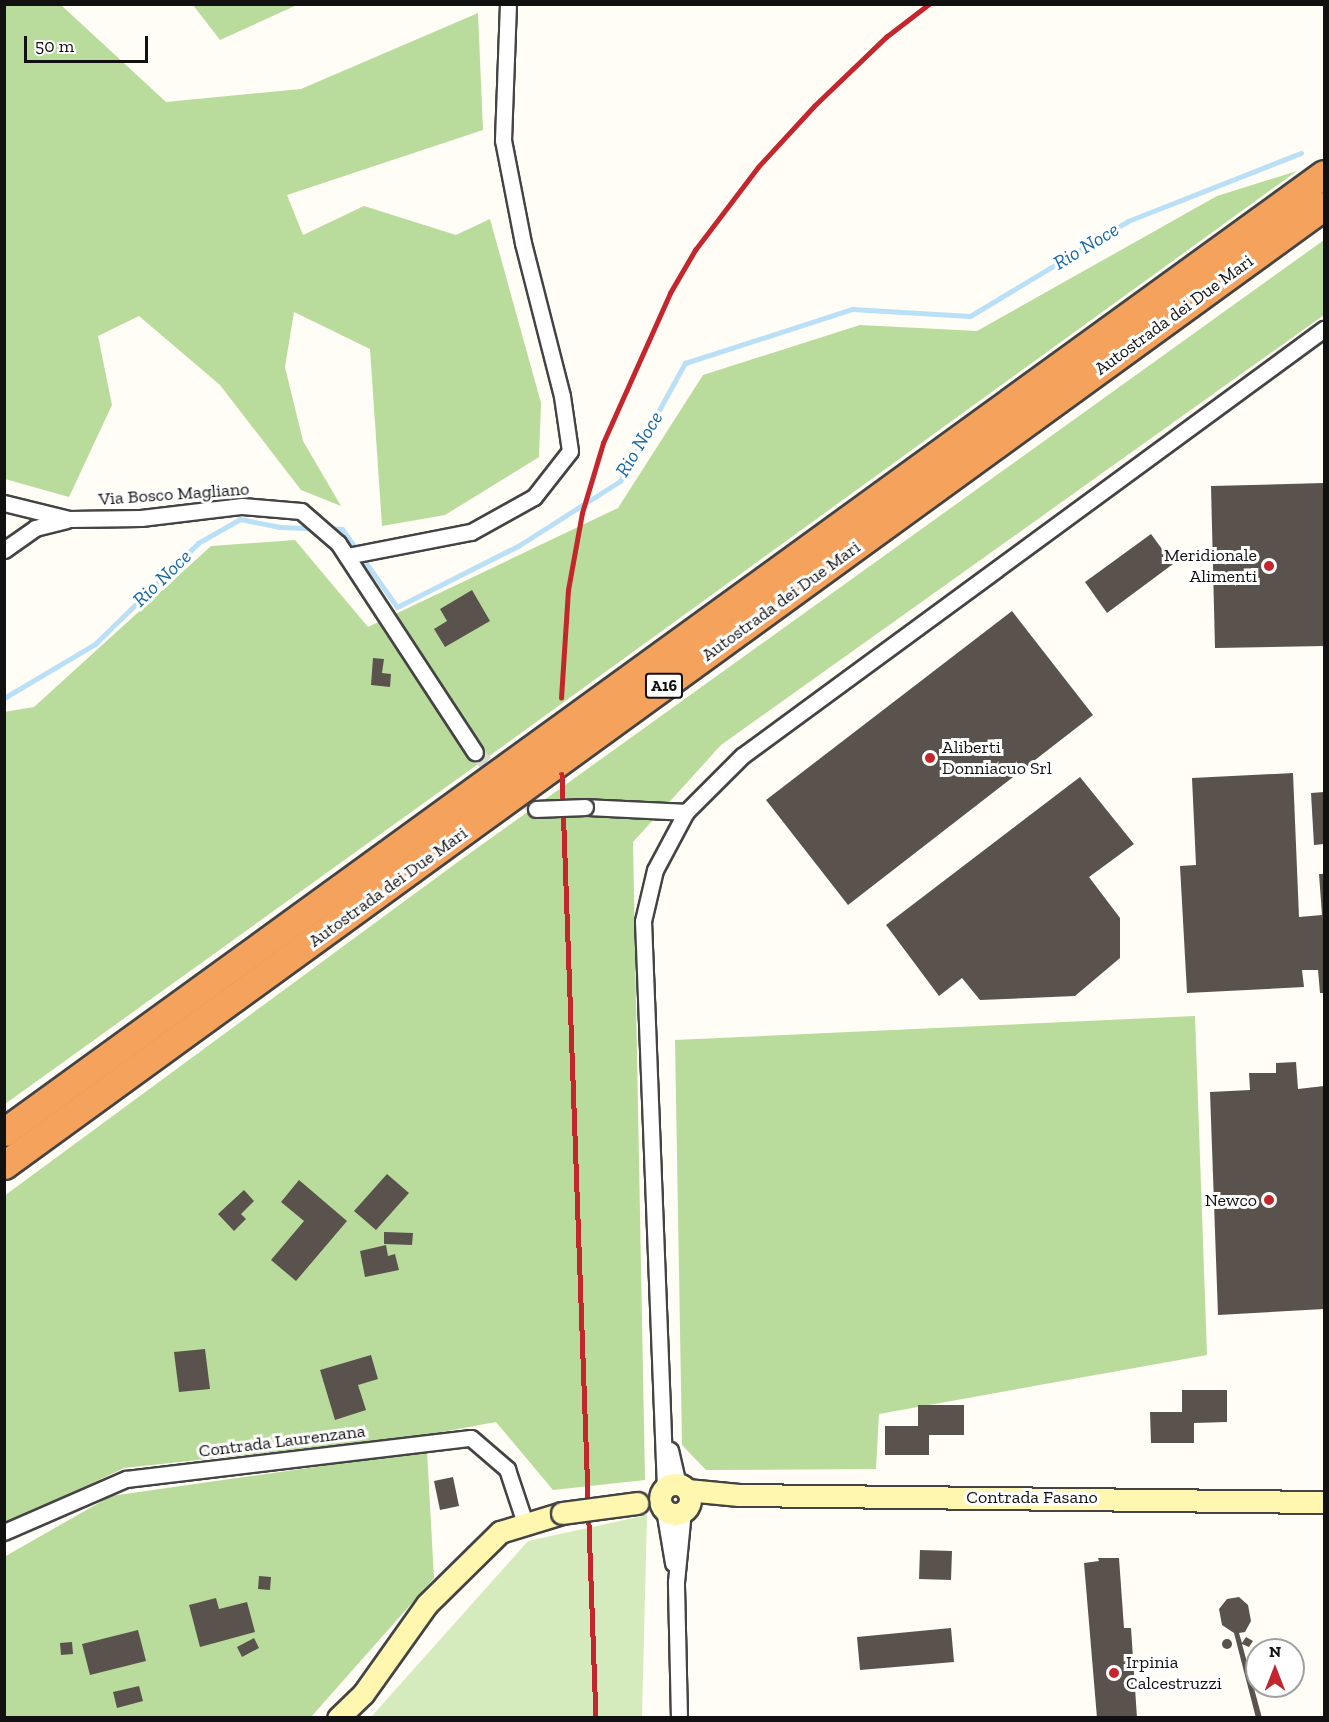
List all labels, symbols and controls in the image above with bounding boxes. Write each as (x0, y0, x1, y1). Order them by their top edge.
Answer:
scale bar (27, 24, 152, 62)
text: 50 m (35, 35, 74, 57)
water label: Rio Noce (1049, 217, 1123, 275)
street label: Autostrada dei Due Mari (1091, 250, 1257, 380)
water label: Rio Noce (610, 407, 668, 481)
street label: Via Bosco Magliano (98, 478, 250, 510)
street label: Autostrada dei Due Mari (698, 536, 864, 666)
water label: Rio Noce (128, 544, 196, 612)
place label: Meridionale Alimenti (1164, 545, 1257, 588)
marker: Meridionale Alimenti (1262, 559, 1276, 573)
road number: A16 (644, 673, 684, 699)
place label: Aliberti Donniacuo Srl (942, 737, 1052, 780)
marker: Aliberti Donniacuo Srl (923, 751, 937, 765)
street label: Autostrada dei Due Mari (305, 822, 471, 952)
place label: Newco (1205, 1189, 1257, 1211)
marker: Newco (1262, 1193, 1276, 1207)
street label: Contrada Laurenzana (197, 1420, 367, 1462)
street label: Contrada Fasano (966, 1486, 1098, 1508)
north arrow (1245, 1638, 1305, 1698)
text: N (1269, 1642, 1281, 1661)
place label: Irpinia Calcestruzzi (1126, 1652, 1222, 1694)
marker: Irpinia Calcestruzzi (1107, 1666, 1121, 1680)

